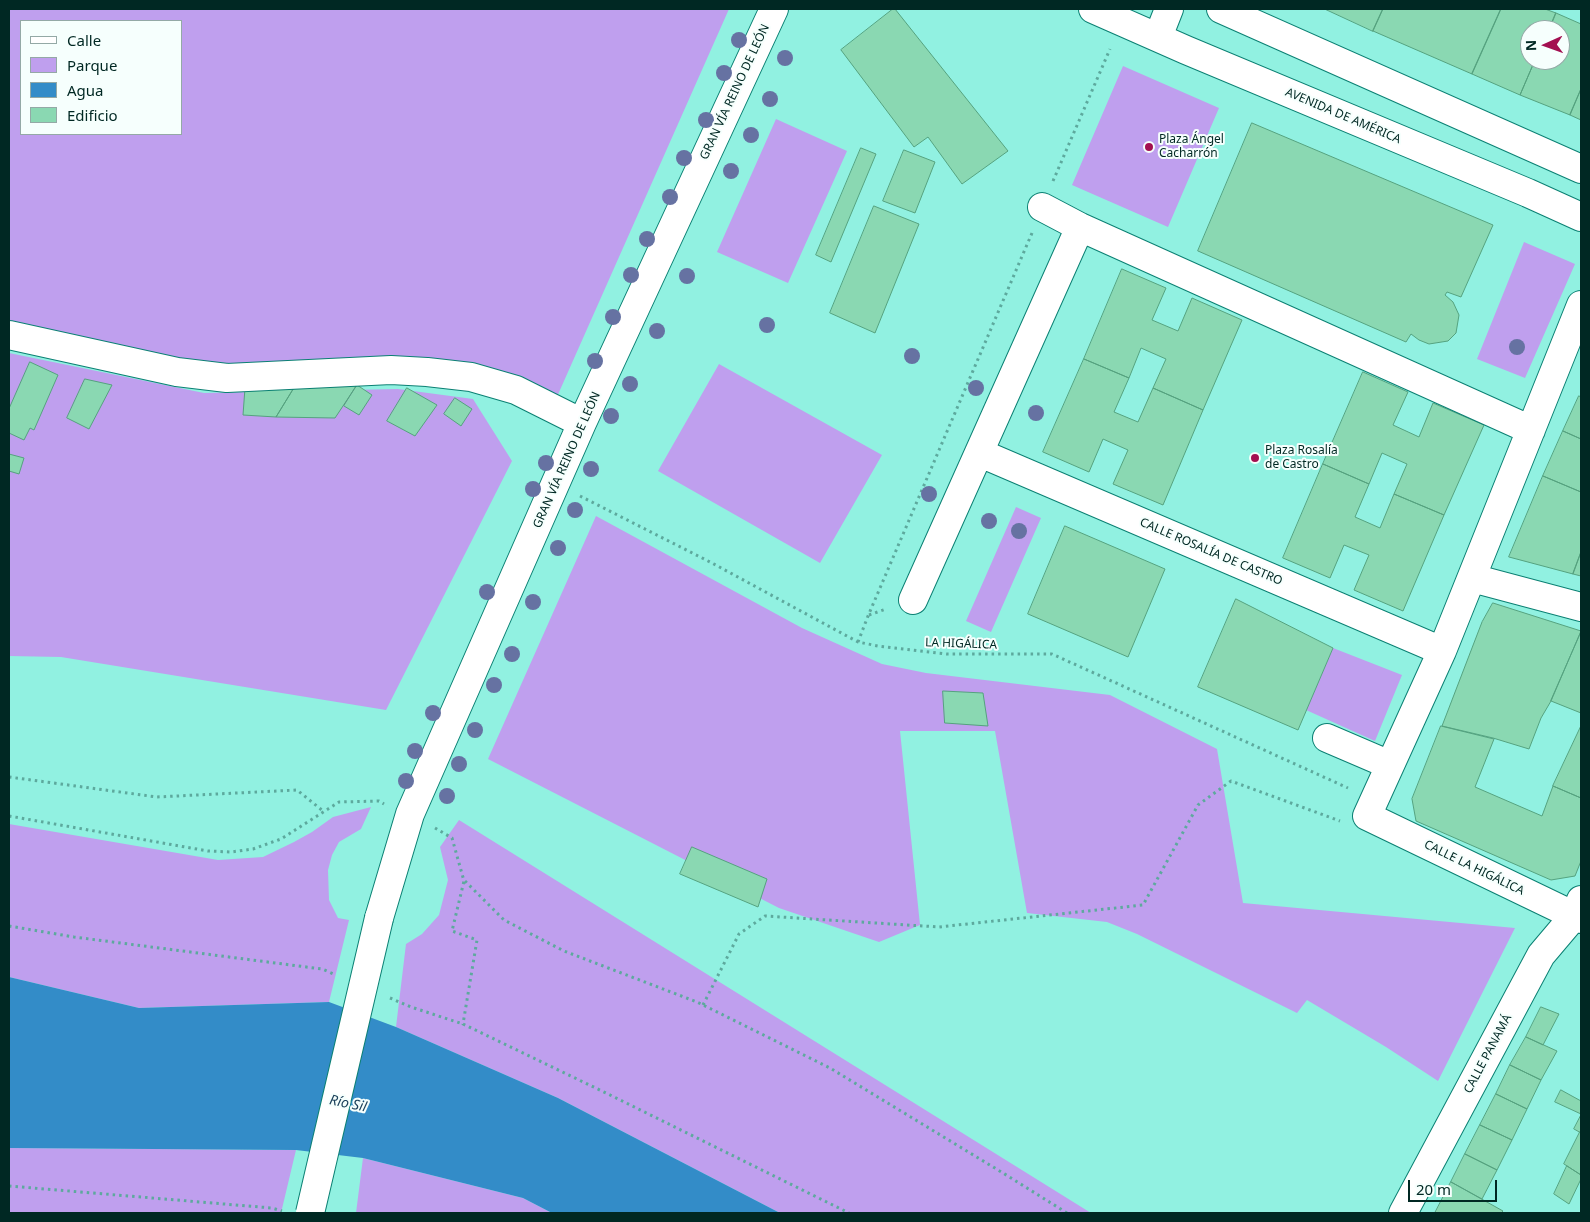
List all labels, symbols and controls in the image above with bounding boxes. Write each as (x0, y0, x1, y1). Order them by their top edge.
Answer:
legend (20, 20, 182, 135)
north arrow (1520, 20, 1570, 70)
street label: GRAN VÍA REINO DE LEÓN (697, 22, 773, 162)
text: Calle (67, 30, 101, 50)
text: N (1521, 39, 1540, 52)
text: Parque (67, 55, 117, 75)
text: Agua (67, 80, 104, 100)
street label: AVENIDA DE AMÉRICA (1283, 85, 1403, 147)
text: Edificio (67, 105, 118, 125)
place label: Plaza Ángel Cacharrón (1159, 133, 1224, 161)
marker: Plaza Ángel Cacharrón (1143, 141, 1155, 153)
street label: GRAN VÍA REINO DE LEÓN (530, 389, 604, 531)
place label: Plaza Rosalía de Castro (1265, 444, 1338, 472)
marker: Plaza Rosalía de Castro (1249, 452, 1261, 464)
street label: CALLE ROSALÍA DE CASTRO (1137, 515, 1285, 589)
street label: LA HIGÁLICA (925, 636, 997, 652)
street label: CALLE LA HIGÁLICA (1422, 837, 1526, 899)
street label: CALLE PANAMÁ (1461, 1012, 1515, 1096)
water label: Río Sil (328, 1092, 368, 1116)
scale bar (1410, 1170, 1499, 1202)
text: 20 m (1416, 1179, 1451, 1199)

